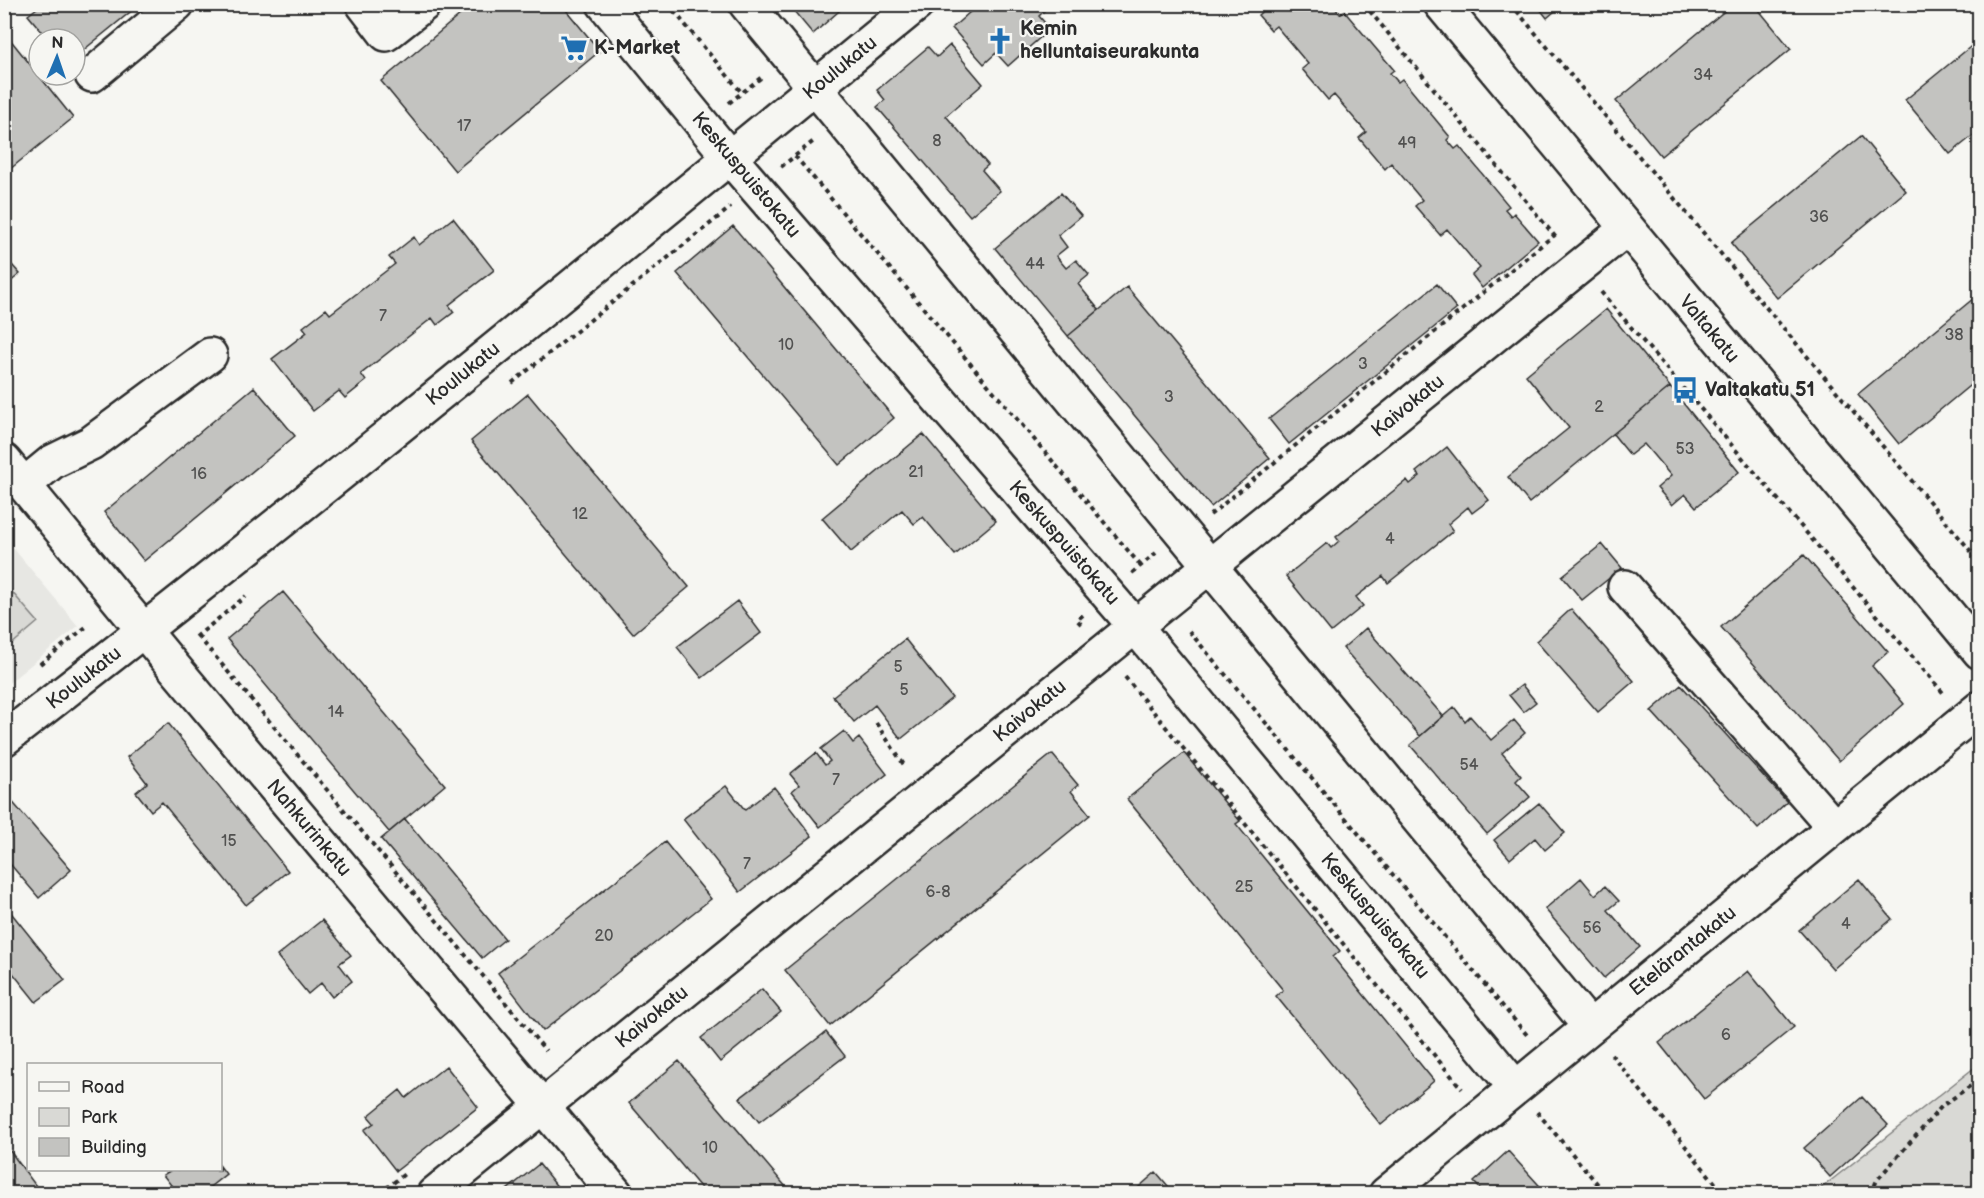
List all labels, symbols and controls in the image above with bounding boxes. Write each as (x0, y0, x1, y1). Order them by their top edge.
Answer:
place label: Kemin helluntaiseurakunta (1020, 17, 1200, 64)
church icon: Kemin helluntaiseurakunta (985, 26, 1015, 56)
north arrow (27, 27, 87, 87)
street label: Koulukatu (798, 31, 882, 105)
supermarket icon: K-Market (559, 33, 589, 63)
text: N (51, 34, 64, 53)
place label: K-Market (594, 36, 680, 60)
house number: 34 (1693, 66, 1713, 85)
street label: Keskuspuistokatu (686, 107, 806, 243)
house number: 17 (457, 117, 471, 136)
house number: 8 (932, 132, 942, 151)
house number: 49 (1397, 134, 1417, 153)
house number: 36 (1809, 208, 1829, 227)
house number: 44 (1025, 255, 1045, 274)
street label: Valtakatu (1674, 290, 1744, 368)
house number: 7 (379, 307, 387, 326)
house number: 38 (1944, 326, 1964, 345)
house number: 10 (778, 336, 794, 355)
street label: Koulukatu (421, 337, 505, 411)
house number: 3 (1358, 355, 1368, 374)
street label: Kaivokatu (1367, 369, 1449, 443)
bus stop icon: Valtakatu 51 (1670, 375, 1700, 405)
place label: Valtakatu 51 (1705, 378, 1815, 402)
house number: 3 (1164, 388, 1174, 407)
house number: 2 (1594, 398, 1604, 417)
house number: 53 (1675, 440, 1695, 459)
house number: 21 (908, 463, 924, 482)
house number: 16 (191, 465, 207, 484)
street label: Keskuspuistokatu (1003, 476, 1125, 610)
house number: 12 (572, 505, 588, 524)
house number: 4 (1385, 530, 1395, 549)
street label: Koulukatu (42, 641, 126, 715)
house number: 5 (893, 658, 903, 677)
street label: Kaivokatu (989, 674, 1071, 748)
house number: 5 (899, 681, 909, 700)
house number: 14 (328, 703, 344, 722)
house number: 54 (1460, 756, 1479, 775)
house number: 7 (832, 771, 840, 790)
street label: Nahkurinkatu (261, 775, 357, 881)
house number: 15 (221, 832, 237, 851)
street label: Keskuspuistokatu (1315, 848, 1435, 984)
house number: 7 (743, 855, 751, 874)
house number: 25 (1235, 878, 1253, 897)
house number: 6-8 (926, 883, 950, 902)
street label: Etelärantakatu (1625, 901, 1741, 1001)
house number: 4 (1841, 915, 1851, 934)
house number: 56 (1583, 919, 1602, 938)
house number: 20 (595, 927, 613, 946)
street label: Kaivokatu (611, 980, 693, 1054)
house number: 6 (1721, 1026, 1731, 1045)
legend (27, 1063, 222, 1171)
text: Road (81, 1077, 125, 1098)
text: Park (81, 1107, 117, 1128)
text: Building (81, 1137, 147, 1158)
house number: 10 (702, 1139, 718, 1158)

